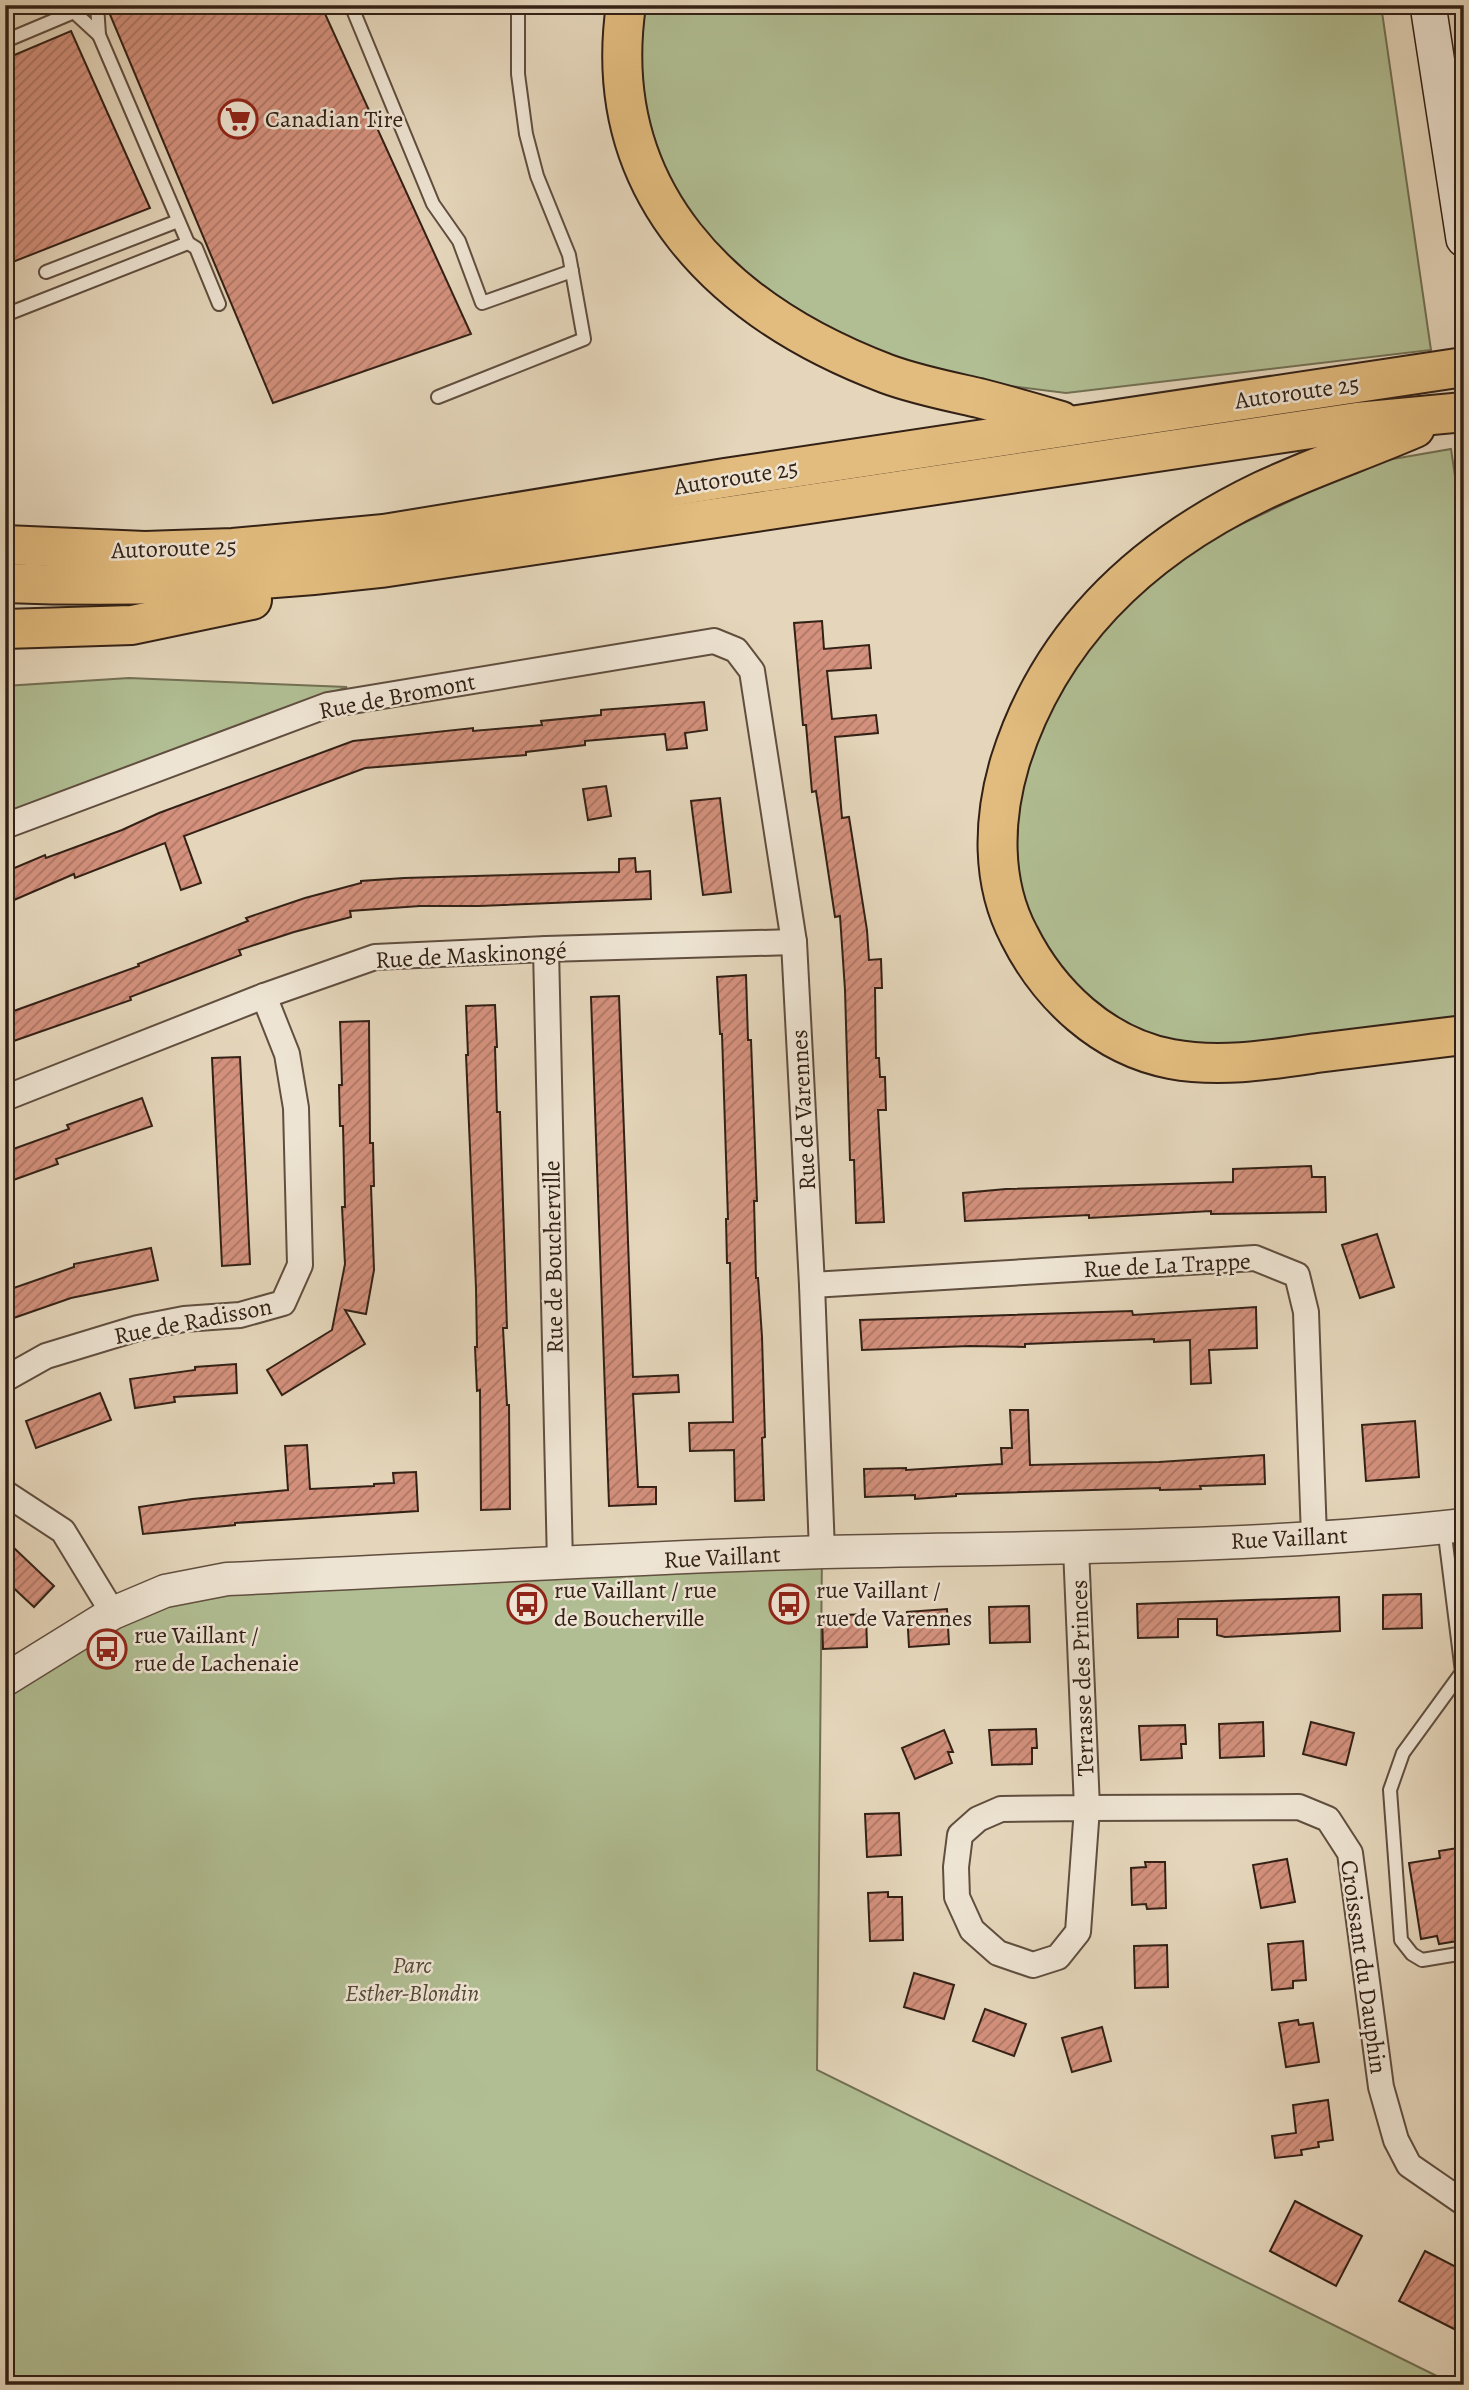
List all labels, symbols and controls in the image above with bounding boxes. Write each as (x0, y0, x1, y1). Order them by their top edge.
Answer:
supermarket icon: Canadian Tire (217, 98, 259, 140)
place label: Canadian Tire (265, 103, 403, 135)
street label: Autoroute 25 (1232, 367, 1361, 417)
street label: Autoroute 25 (671, 451, 800, 503)
street label: Autoroute 25 (110, 530, 237, 566)
street label: Rue de Bromont (316, 665, 478, 727)
street label: Rue de Maskinongé (375, 934, 567, 976)
street label: Rue de Varennes (783, 1029, 823, 1191)
street label: Rue de Boucherville (535, 1160, 571, 1354)
street label: Rue de La Trappe (1083, 1245, 1251, 1285)
street label: Rue de Radisson (111, 1290, 275, 1352)
street label: Rue Vaillant (1230, 1519, 1348, 1557)
street label: Rue Vaillant (663, 1538, 781, 1576)
place label: rue Vaillant / rue de Boucherville (554, 1574, 717, 1634)
place label: rue Vaillant / rue de Varennes (816, 1574, 972, 1634)
street label: Terrasse des Princes (1063, 1579, 1101, 1777)
bus stop icon: rue Vaillant / rue de Boucherville (506, 1583, 548, 1625)
bus stop icon: rue Vaillant / rue de Varennes (768, 1583, 810, 1625)
place label: rue Vaillant / rue de Lachenaie (134, 1619, 299, 1679)
bus stop icon: rue Vaillant / rue de Lachenaie (86, 1628, 128, 1670)
street label: Croissant du Dauphin (1333, 1858, 1395, 2076)
park label: Parc Esther-Blondin (345, 1949, 479, 2009)

